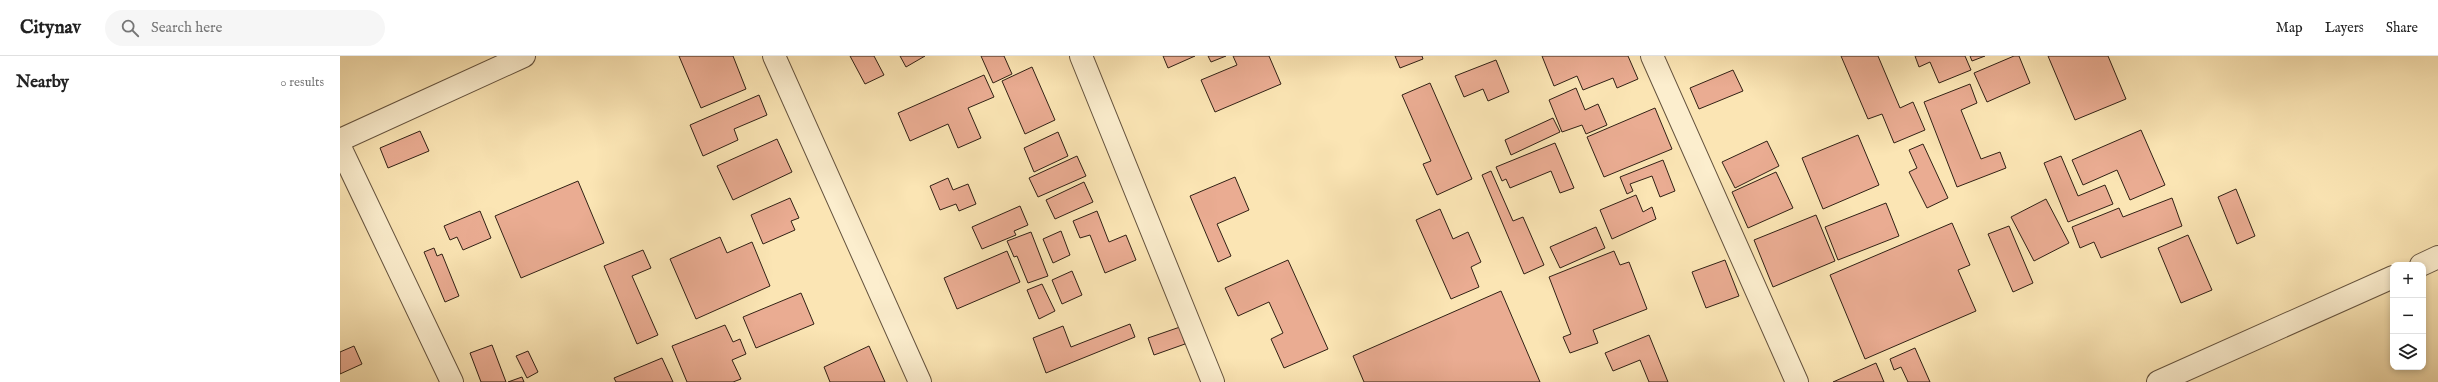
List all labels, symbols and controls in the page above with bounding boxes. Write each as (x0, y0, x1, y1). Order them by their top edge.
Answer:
search box (105, 10, 385, 46)
text: Citynav (20, 16, 81, 40)
icon: search (119, 17, 141, 39)
text: Search here (151, 18, 222, 37)
text: Map (2276, 19, 2303, 37)
text: Layers (2325, 19, 2364, 37)
text: Share (2386, 19, 2418, 37)
text: Nearby (16, 72, 69, 93)
text: 0 results (280, 74, 324, 91)
map controls (2390, 262, 2426, 370)
button: + (2390, 262, 2426, 298)
button: − (2390, 298, 2426, 334)
button: layers (2390, 334, 2426, 370)

